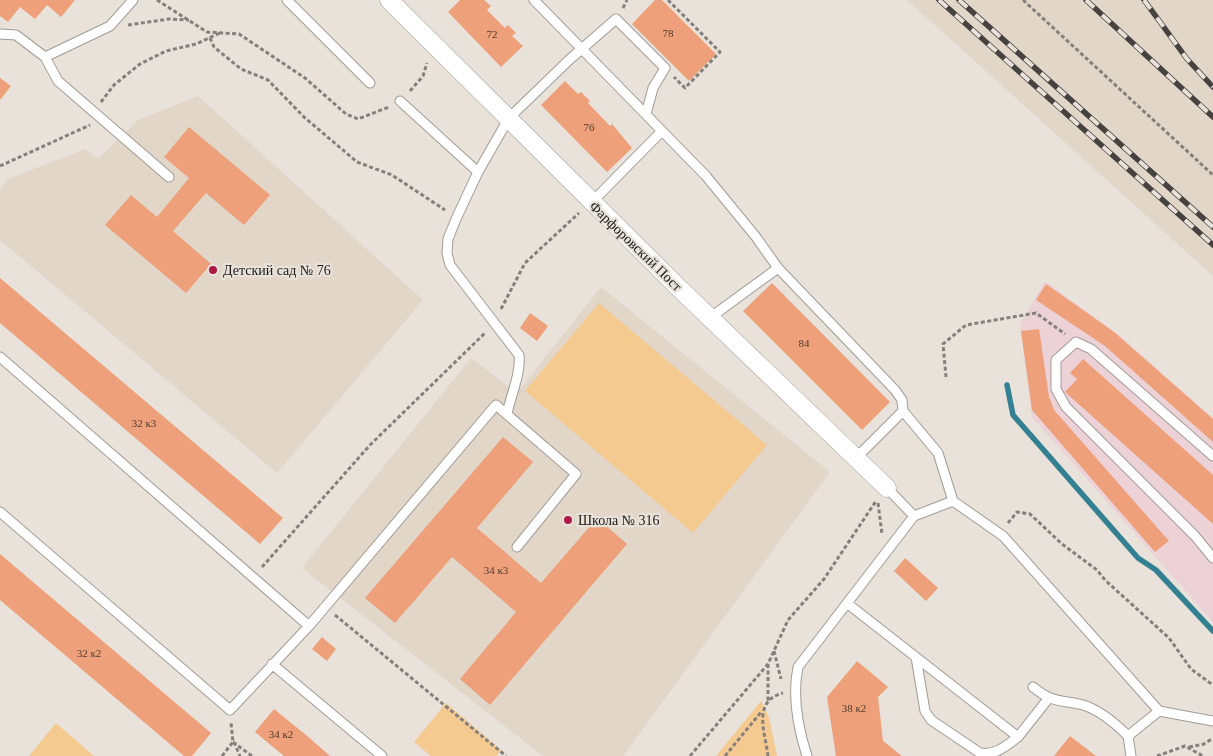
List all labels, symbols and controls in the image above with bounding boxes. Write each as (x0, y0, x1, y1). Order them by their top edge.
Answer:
house number: 78 (663, 27, 674, 39)
house number: 72 (487, 28, 498, 40)
house number: 76 (584, 121, 595, 133)
street label: Фарфоровский Пост (587, 199, 685, 294)
place label: Детский сад № 76 (223, 263, 331, 278)
marker: Детский сад № 76 (207, 264, 219, 276)
house number: 84 (799, 337, 810, 349)
house number: 32 к3 (132, 417, 157, 429)
place label: Школа № 316 (578, 513, 660, 528)
marker: Школа № 316 (562, 514, 574, 526)
house number: 34 к3 (484, 564, 509, 576)
house number: 32 к2 (77, 647, 101, 659)
house number: 38 к2 (842, 702, 866, 714)
house number: 34 к2 (269, 728, 293, 740)

